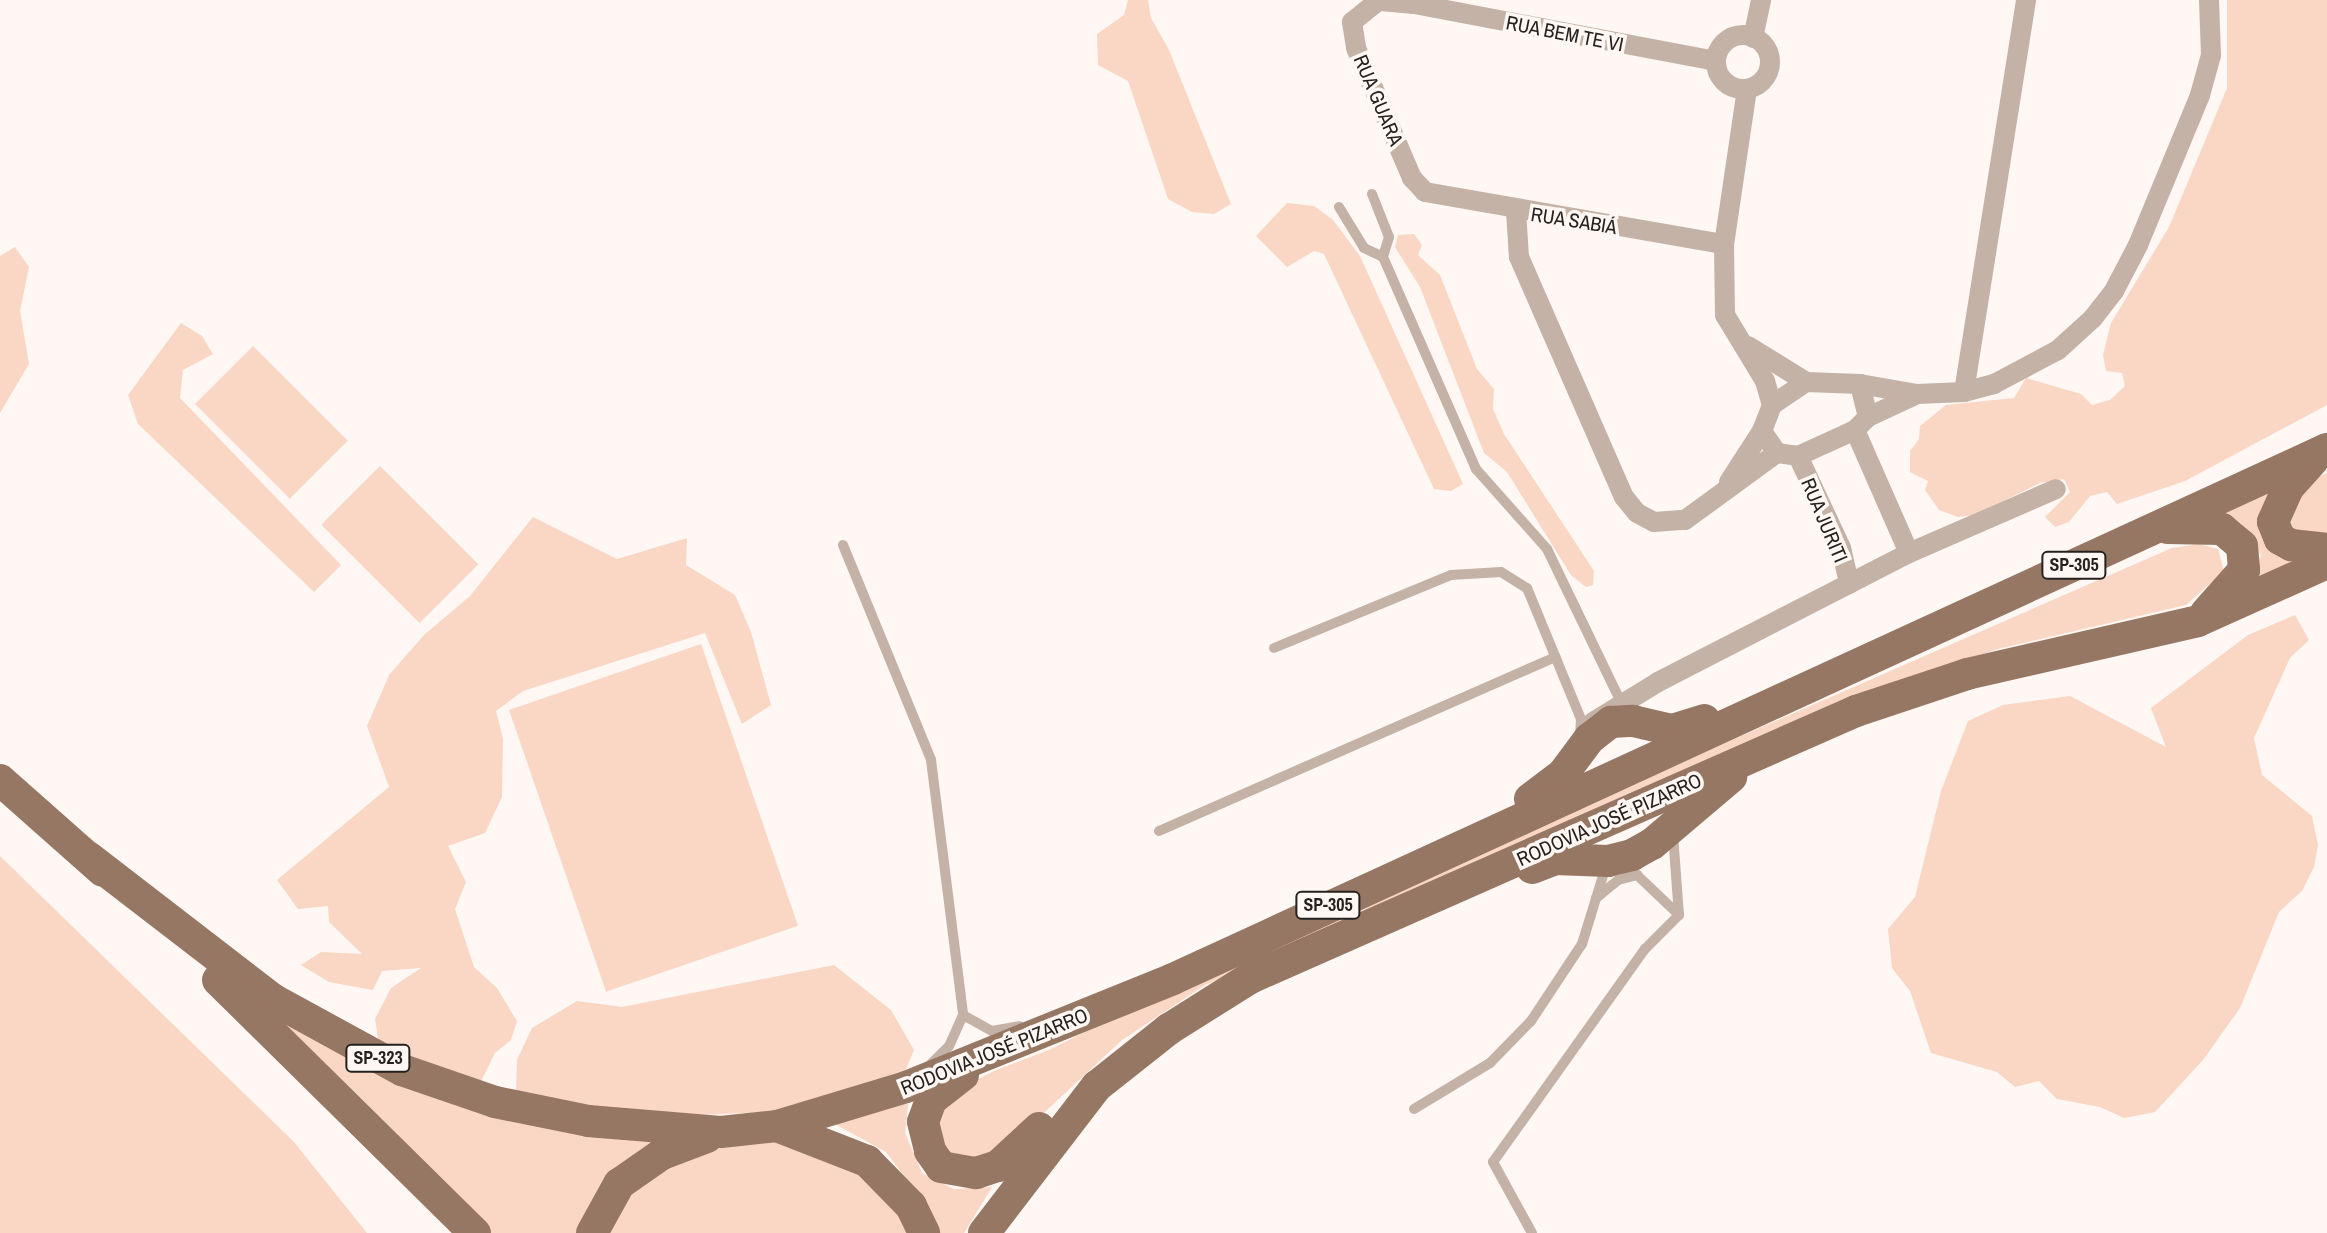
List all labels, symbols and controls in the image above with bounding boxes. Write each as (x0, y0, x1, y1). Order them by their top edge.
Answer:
street label: RUA BEM TE VI (1504, 10, 1626, 56)
street label: RUA GUARA (1349, 50, 1409, 150)
street label: RUA SABIÁ (1529, 201, 1619, 239)
street label: RUA JURITI (1796, 474, 1854, 566)
road number: SP-305 (2040, 551, 2108, 579)
street label: RODOVIA JOSÉ PIZARRO (1513, 767, 1705, 871)
road number: SP-305 (1294, 891, 1362, 919)
street label: RODOVIA JOSÉ PIZARRO (897, 1002, 1091, 1100)
road number: SP-323 (344, 1044, 412, 1072)

